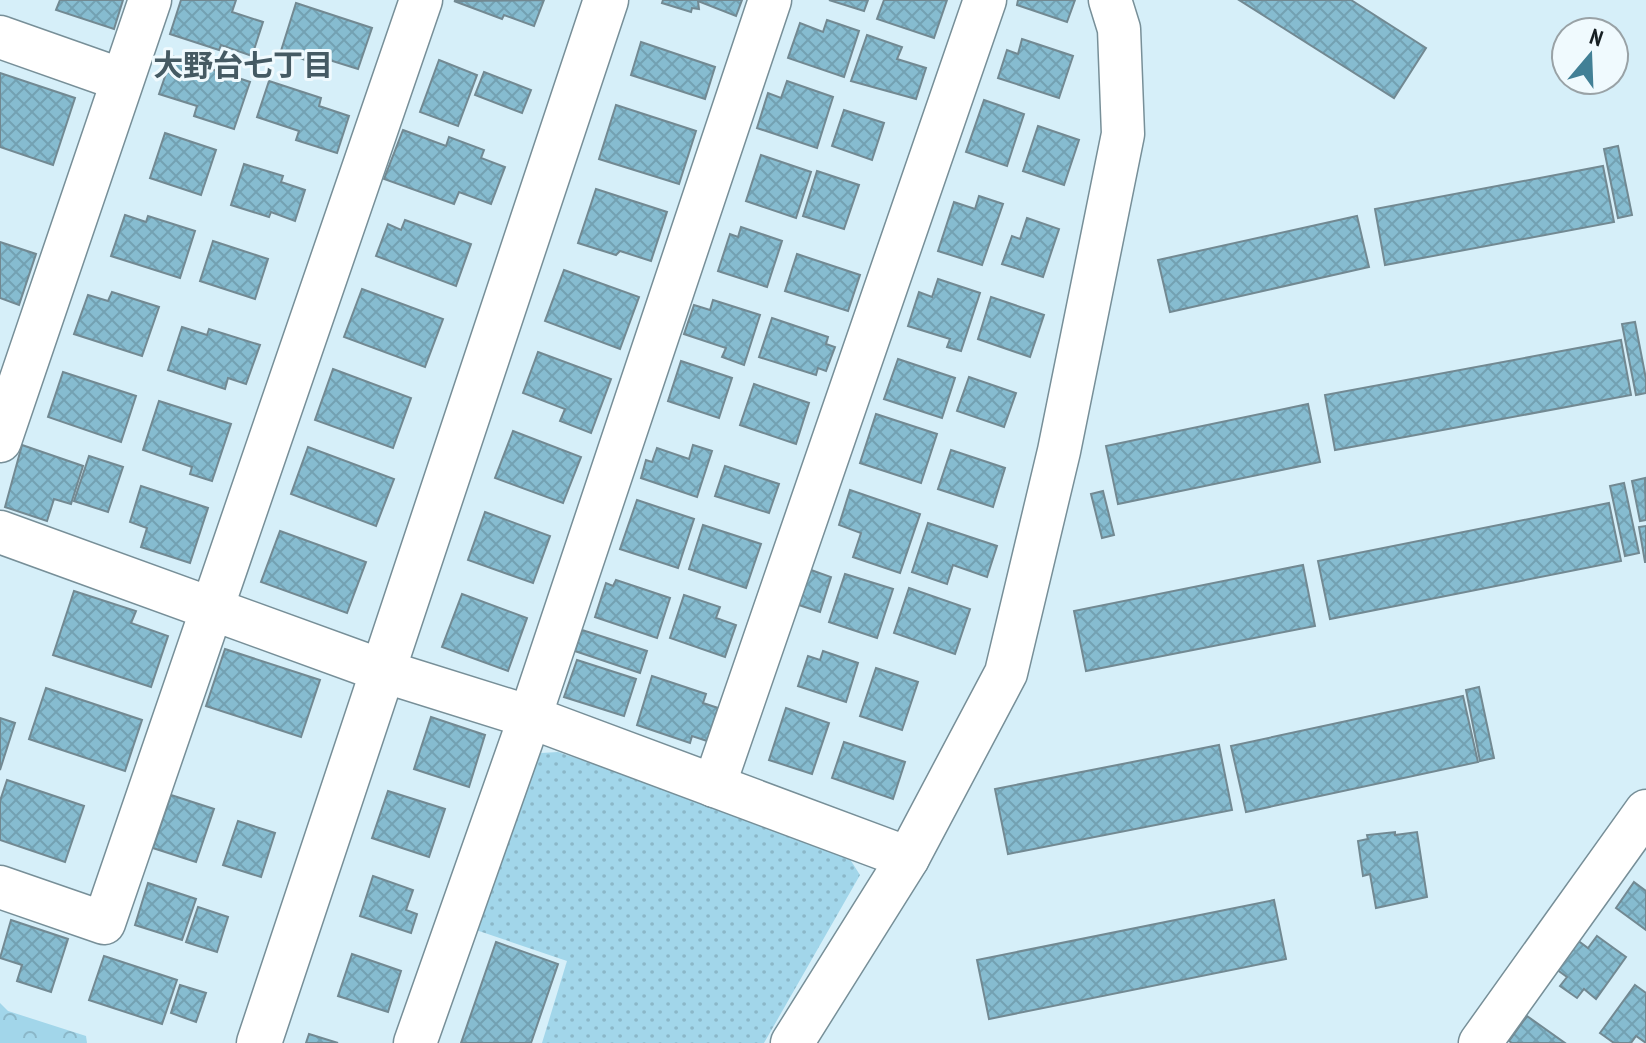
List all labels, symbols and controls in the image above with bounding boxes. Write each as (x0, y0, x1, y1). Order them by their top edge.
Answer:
north arrow (1550, 16, 1630, 96)
text: N (1586, 22, 1607, 52)
district label: 大野台七丁目 (153, 45, 333, 84)

